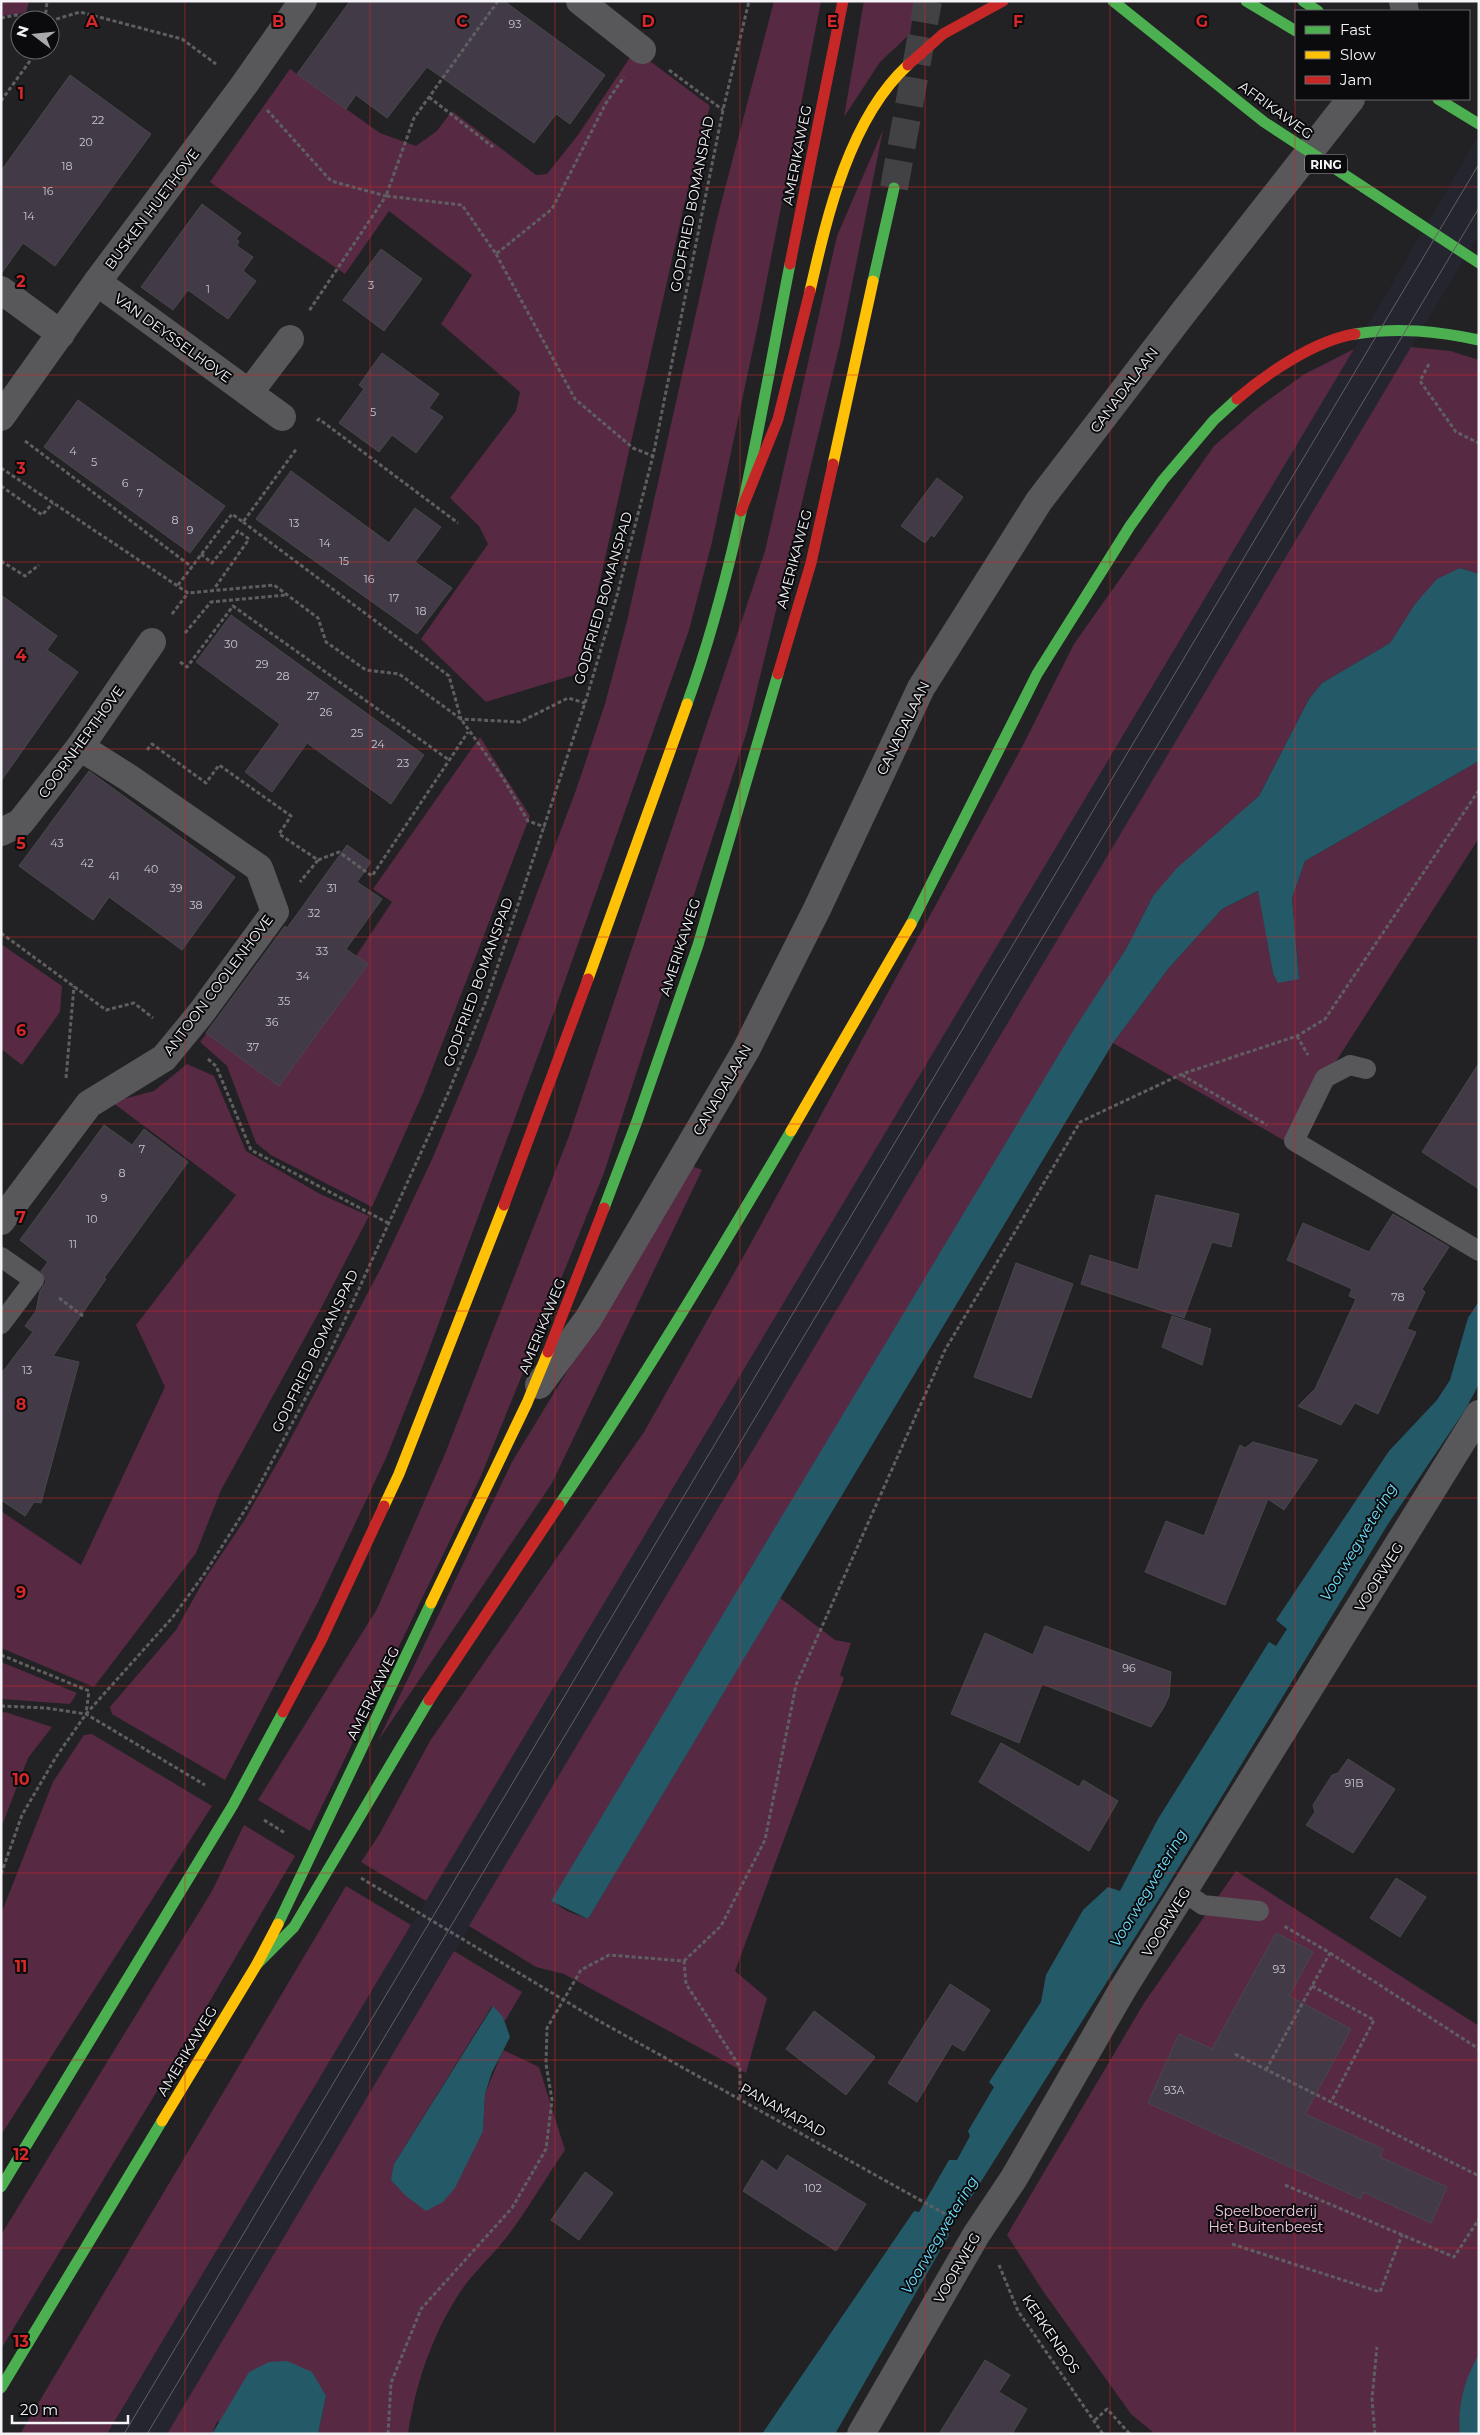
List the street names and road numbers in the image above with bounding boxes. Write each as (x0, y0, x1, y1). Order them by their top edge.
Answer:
street label: AFRIKAWEG (1235, 77, 1317, 143)
street label: AMERIKAWEG (778, 103, 816, 207)
street label: GODFRIED BOMANSPAD (666, 115, 718, 293)
street label: BUSKEN HUETHOVE (101, 145, 203, 273)
road number: RING (1305, 154, 1347, 173)
street label: VAN DEYSSELHOVE (111, 289, 235, 387)
street label: CANADALAAN (1086, 344, 1162, 436)
street label: AMERIKAWEG (772, 508, 816, 610)
street label: GODFRIED BOMANSPAD (570, 510, 636, 686)
street label: CANADALAAN (872, 678, 934, 778)
street label: COORNHERTHOVE (34, 682, 128, 802)
street label: GODFRIED BOMANSPAD (439, 895, 517, 1069)
street label: AMERIKAWEG (656, 896, 704, 998)
street label: ANTOON COOLENHOVE (159, 911, 277, 1059)
street label: CANADALAAN (689, 1041, 755, 1139)
street label: GODFRIED BOMANSPAD (268, 1267, 362, 1435)
street label: AMERIKAWEG (515, 1275, 569, 1377)
street label: VOORWEG (1351, 1539, 1407, 1615)
street label: AMERIKAWEG (343, 1643, 403, 1743)
street label: VOORWEG (1138, 1884, 1194, 1960)
street label: AMERIKAWEG (153, 2003, 221, 2099)
street label: PANAMAPAD (737, 2079, 829, 2141)
street label: VOORWEG (930, 2229, 984, 2307)
street label: KERKENBOS (1018, 2291, 1084, 2377)

